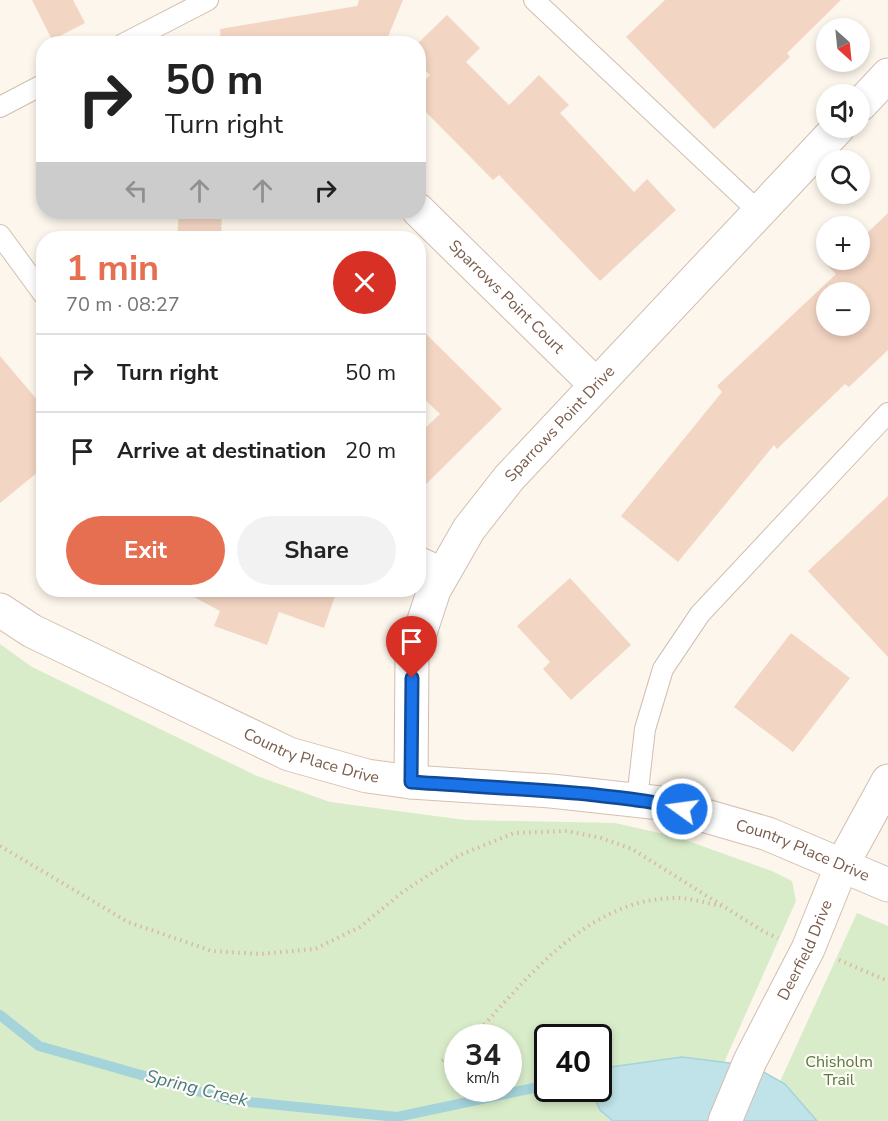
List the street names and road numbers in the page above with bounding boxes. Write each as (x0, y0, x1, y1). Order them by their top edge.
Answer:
street label: Sparrows Point Court (444, 235, 569, 359)
street label: Sparrows Point Drive (500, 361, 620, 487)
street label: Country Place Drive (240, 723, 380, 789)
street label: Country Place Drive (733, 814, 873, 887)
street label: Deerfield Drive (772, 897, 838, 1004)

